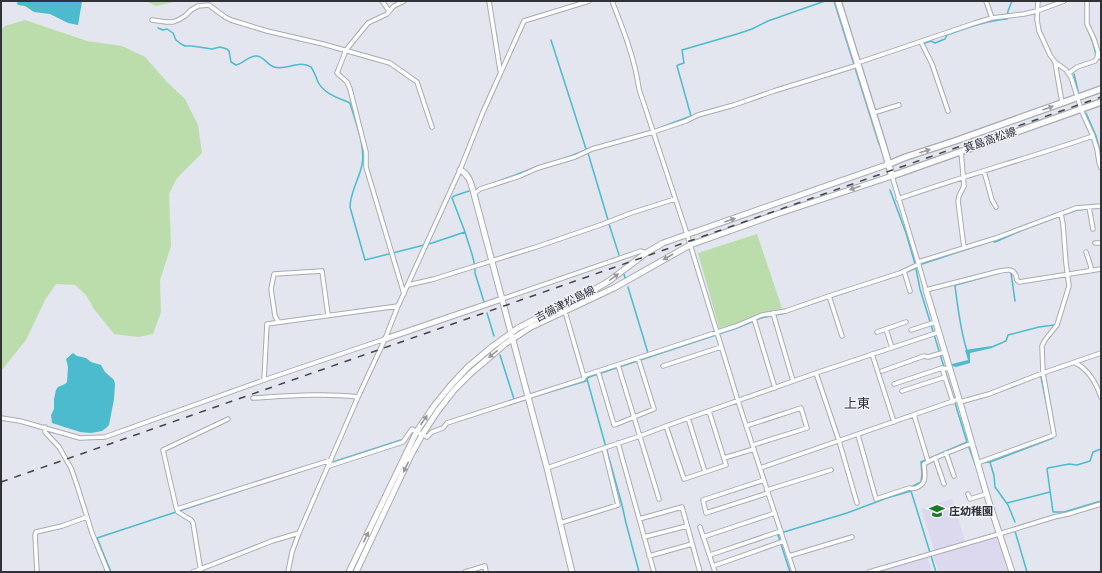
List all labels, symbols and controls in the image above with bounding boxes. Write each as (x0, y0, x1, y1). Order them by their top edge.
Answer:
one-way arrow (1042, 104, 1054, 110)
street label: 箕島高松線 (962, 125, 1018, 155)
one-way arrow (920, 147, 932, 153)
one-way arrow (848, 185, 860, 191)
one-way arrow (724, 216, 736, 222)
one-way arrow (662, 254, 674, 261)
one-way arrow (609, 273, 619, 281)
street label: 吉備津松島線 (533, 283, 597, 325)
one-way arrow (488, 349, 499, 358)
district label: 上東 (844, 396, 870, 412)
one-way arrow (420, 415, 428, 426)
one-way arrow (403, 461, 409, 472)
school or university icon: 庄幼稚園 (928, 502, 946, 520)
place label: 庄幼稚園 (949, 505, 993, 518)
one-way arrow (363, 531, 369, 542)

